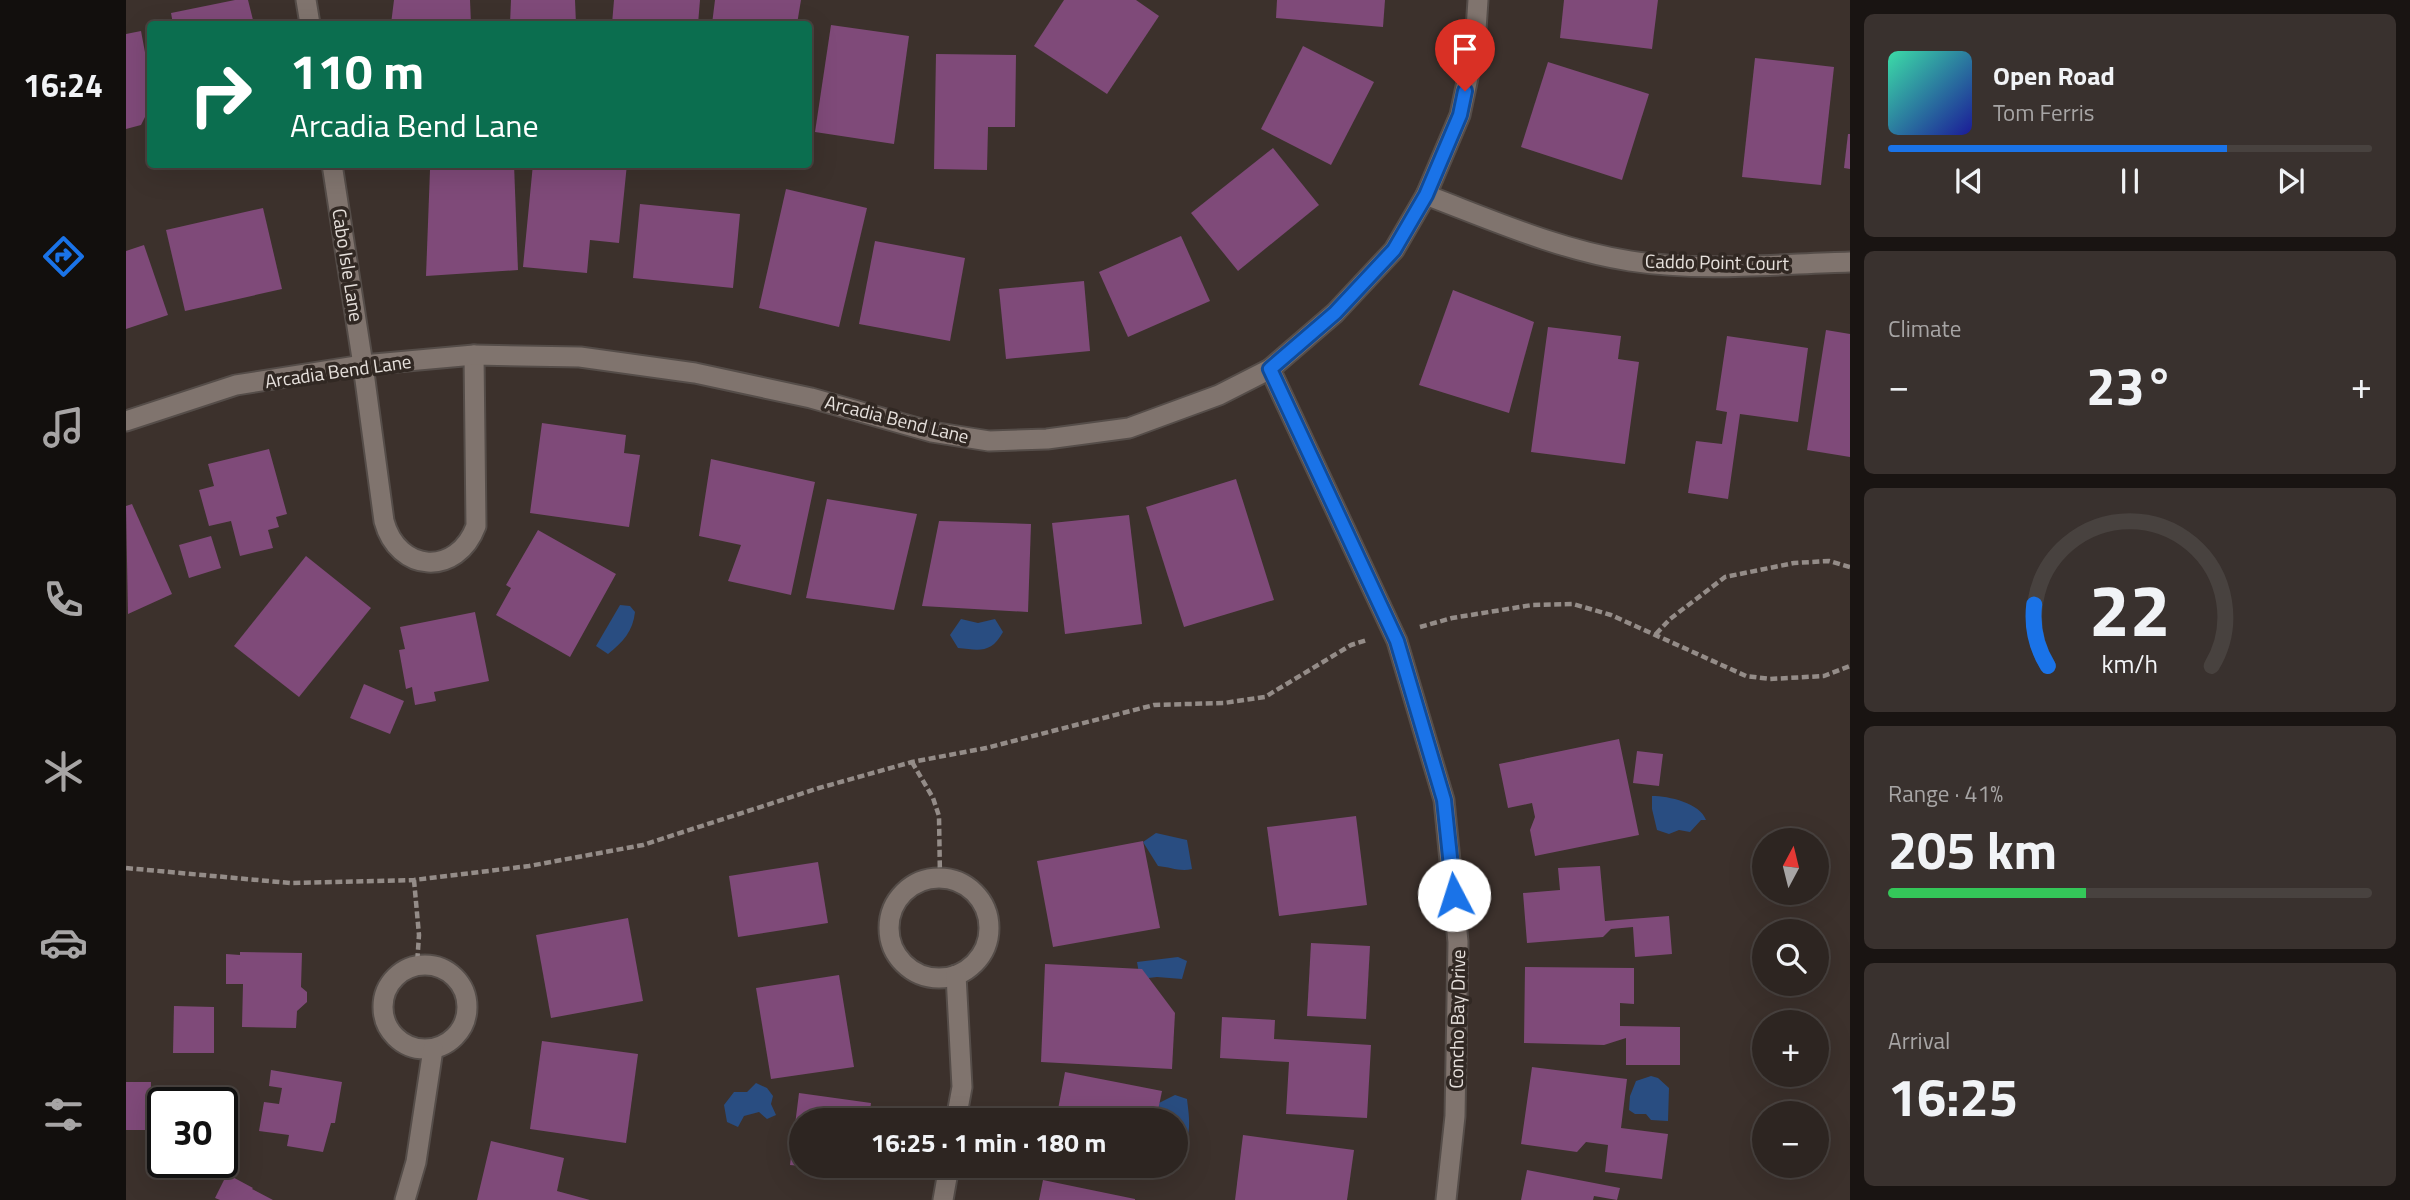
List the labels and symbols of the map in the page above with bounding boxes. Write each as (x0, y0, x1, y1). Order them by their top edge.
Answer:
pin (1435, 19, 1495, 91)
street label: Cabo Isle Lane (325, 206, 372, 324)
street label: Caddo Point Court (1645, 246, 1790, 277)
street label: Arcadia Bend Lane (263, 346, 413, 395)
street label: Arcadia Bend Lane (822, 387, 972, 450)
north arrow (1752, 828, 1829, 905)
position arrow (1417, 858, 1491, 932)
street label: Concho Bay Drive (1441, 949, 1472, 1089)
speed limit sign: 30 (147, 1087, 238, 1178)

